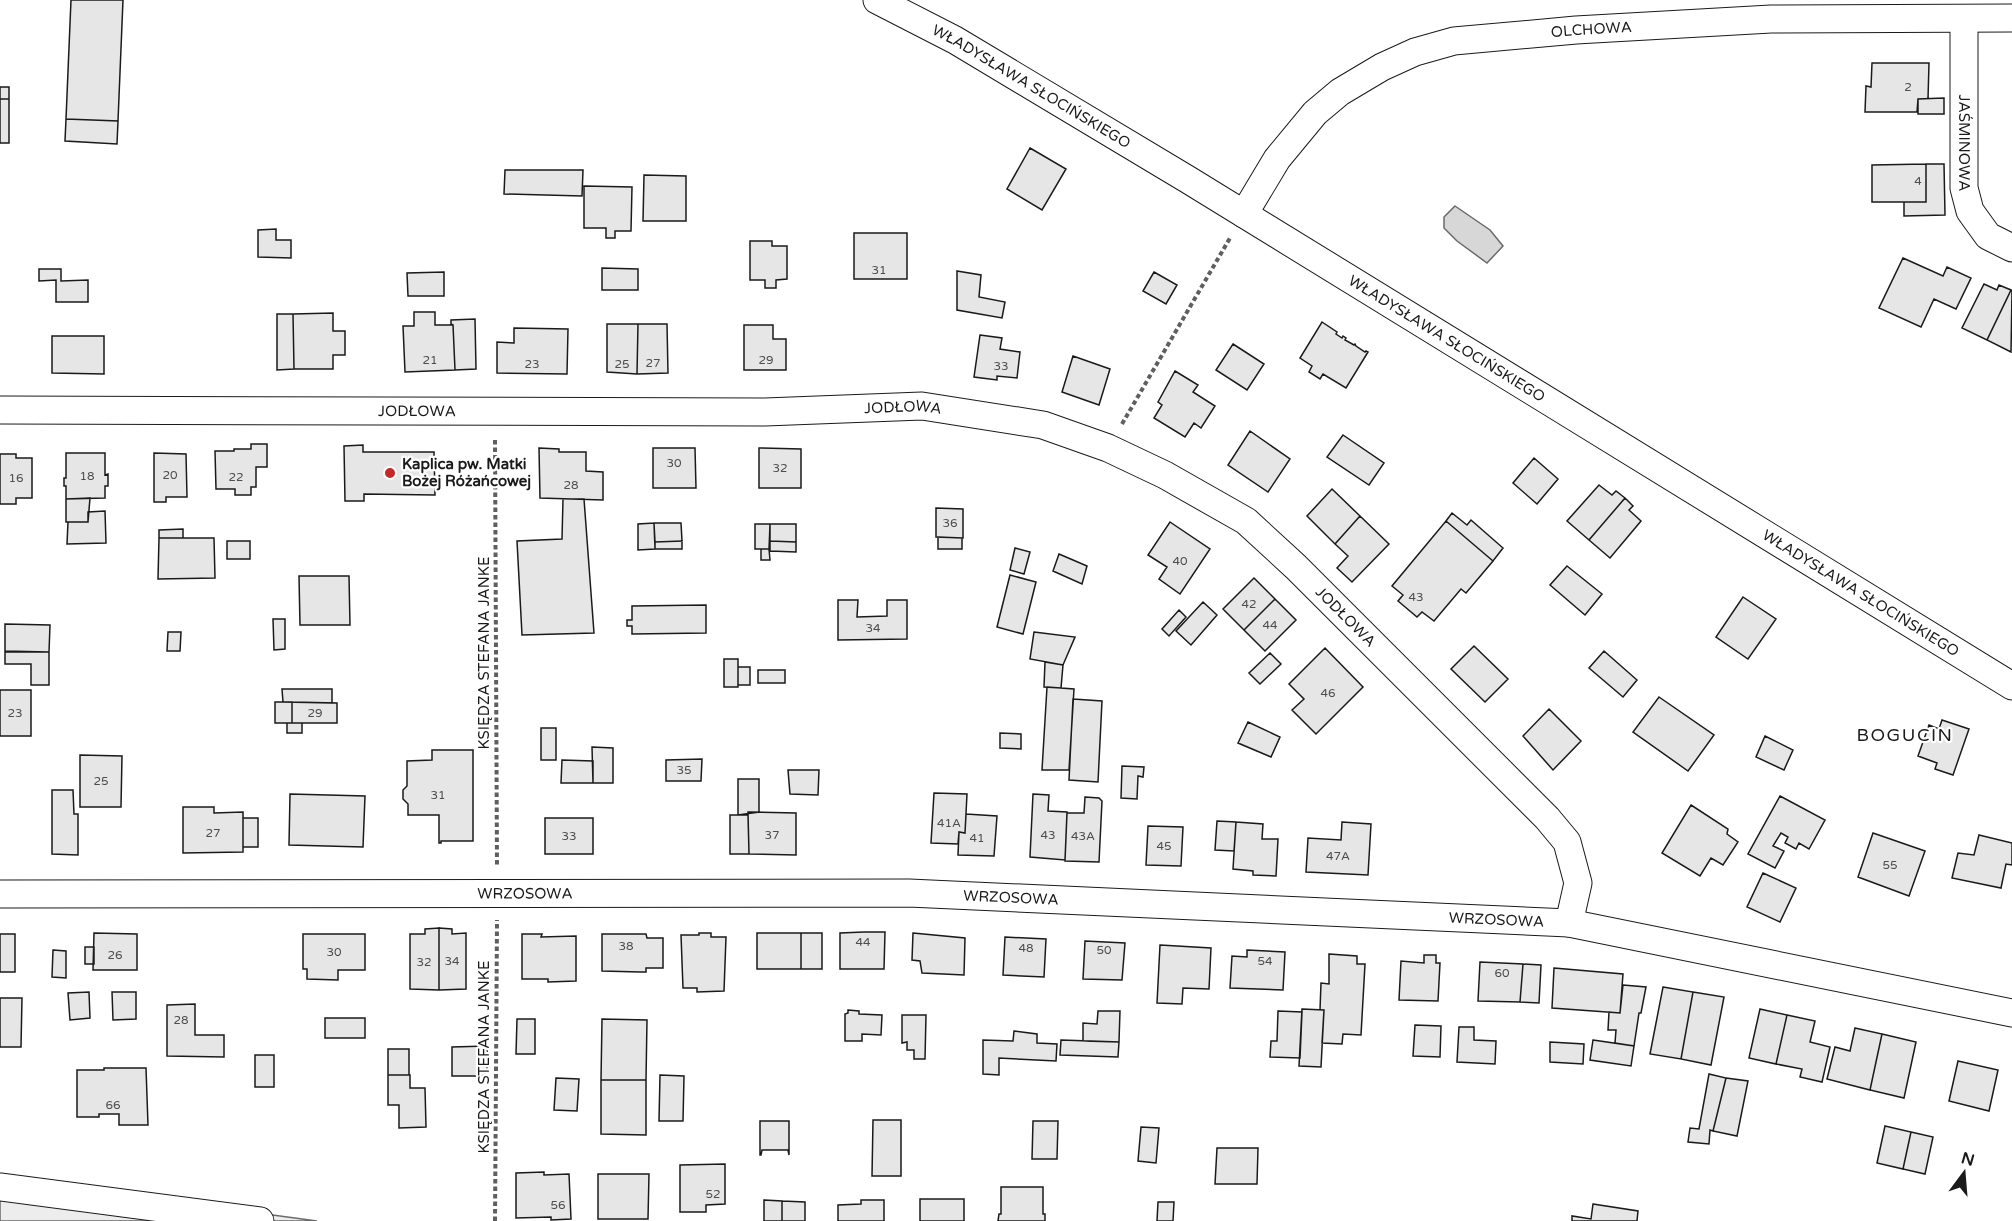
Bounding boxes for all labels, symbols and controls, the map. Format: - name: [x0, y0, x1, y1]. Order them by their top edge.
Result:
- street label: OLCHOWA: [1550, 18, 1632, 41]
- street label: WŁADYSŁAWA SŁOCIŃSKIEGO: [929, 21, 1134, 152]
- house number: 2: [1904, 80, 1912, 94]
- street label: JAŚMINOWA: [1955, 95, 1973, 191]
- house number: 4: [1914, 174, 1922, 188]
- house number: 31: [871, 263, 887, 277]
- street label: WŁADYSŁAWA SŁOCIŃSKIEGO: [1345, 271, 1548, 406]
- house number: 21: [422, 353, 438, 367]
- house number: 29: [758, 353, 774, 367]
- house number: 27: [645, 356, 661, 370]
- house number: 23: [524, 357, 540, 371]
- house number: 25: [614, 357, 630, 371]
- house number: 33: [993, 359, 1009, 373]
- street label: JODŁOWA: [864, 396, 943, 418]
- street label: JODŁOWA: [378, 402, 456, 420]
- place label: Kaplica pw. Matki Bożej Różańcowej: [402, 455, 531, 491]
- house number: 30: [666, 456, 682, 470]
- house number: 32: [772, 461, 788, 475]
- marker: Kaplica pw. Matki Bożej Różańcowej: [383, 466, 397, 480]
- house number: 20: [162, 468, 178, 482]
- house number: 18: [79, 469, 95, 483]
- house number: 22: [228, 470, 244, 484]
- house number: 16: [8, 471, 24, 485]
- house number: 28: [563, 478, 579, 492]
- house number: 36: [942, 516, 958, 530]
- street label: WŁADYSŁAWA SŁOCIŃSKIEGO: [1759, 526, 1963, 660]
- house number: 40: [1172, 554, 1188, 568]
- street label: KSIĘDZA STEFANA JANKE: [475, 557, 493, 749]
- street label: JODŁOWA: [1312, 583, 1380, 651]
- house number: 43: [1408, 590, 1424, 604]
- house number: 42: [1241, 597, 1257, 611]
- house number: 44: [1262, 618, 1278, 632]
- house number: 34: [865, 621, 881, 635]
- house number: 46: [1320, 686, 1336, 700]
- house number: 23: [7, 706, 23, 720]
- house number: 29: [307, 706, 323, 720]
- district label: BOGUCIN: [1857, 724, 1953, 746]
- house number: 35: [676, 763, 692, 777]
- house number: 25: [93, 774, 109, 788]
- house number: 31: [430, 788, 446, 802]
- house number: 41A: [937, 816, 961, 830]
- house number: 27: [205, 826, 221, 840]
- house number: 37: [764, 828, 780, 842]
- house number: 43: [1040, 828, 1056, 842]
- house number: 33: [561, 829, 577, 843]
- house number: 43A: [1071, 829, 1095, 843]
- house number: 41: [969, 831, 985, 845]
- house number: 45: [1156, 839, 1172, 853]
- house number: 47A: [1326, 849, 1350, 863]
- house number: 55: [1882, 858, 1898, 872]
- street label: WRZOSOWA: [477, 884, 573, 902]
- street label: WRZOSOWA: [963, 886, 1059, 909]
- street label: WRZOSOWA: [1448, 909, 1544, 931]
- house number: 44: [855, 935, 871, 949]
- house number: 38: [618, 939, 634, 953]
- house number: 48: [1018, 941, 1034, 955]
- house number: 50: [1096, 943, 1112, 957]
- house number: 30: [326, 945, 342, 959]
- house number: 26: [107, 948, 123, 962]
- house number: 34: [444, 954, 460, 968]
- house number: 54: [1257, 954, 1273, 968]
- house number: 32: [416, 955, 432, 969]
- street label: KSIĘDZA STEFANA JANKE: [475, 961, 493, 1153]
- house number: 60: [1494, 966, 1510, 980]
- house number: 28: [173, 1013, 189, 1027]
- house number: 66: [105, 1098, 121, 1112]
- north arrow: [1934, 1143, 1994, 1203]
- text: N: [1959, 1148, 1977, 1171]
- house number: 52: [705, 1187, 721, 1201]
- house number: 56: [550, 1198, 566, 1212]

